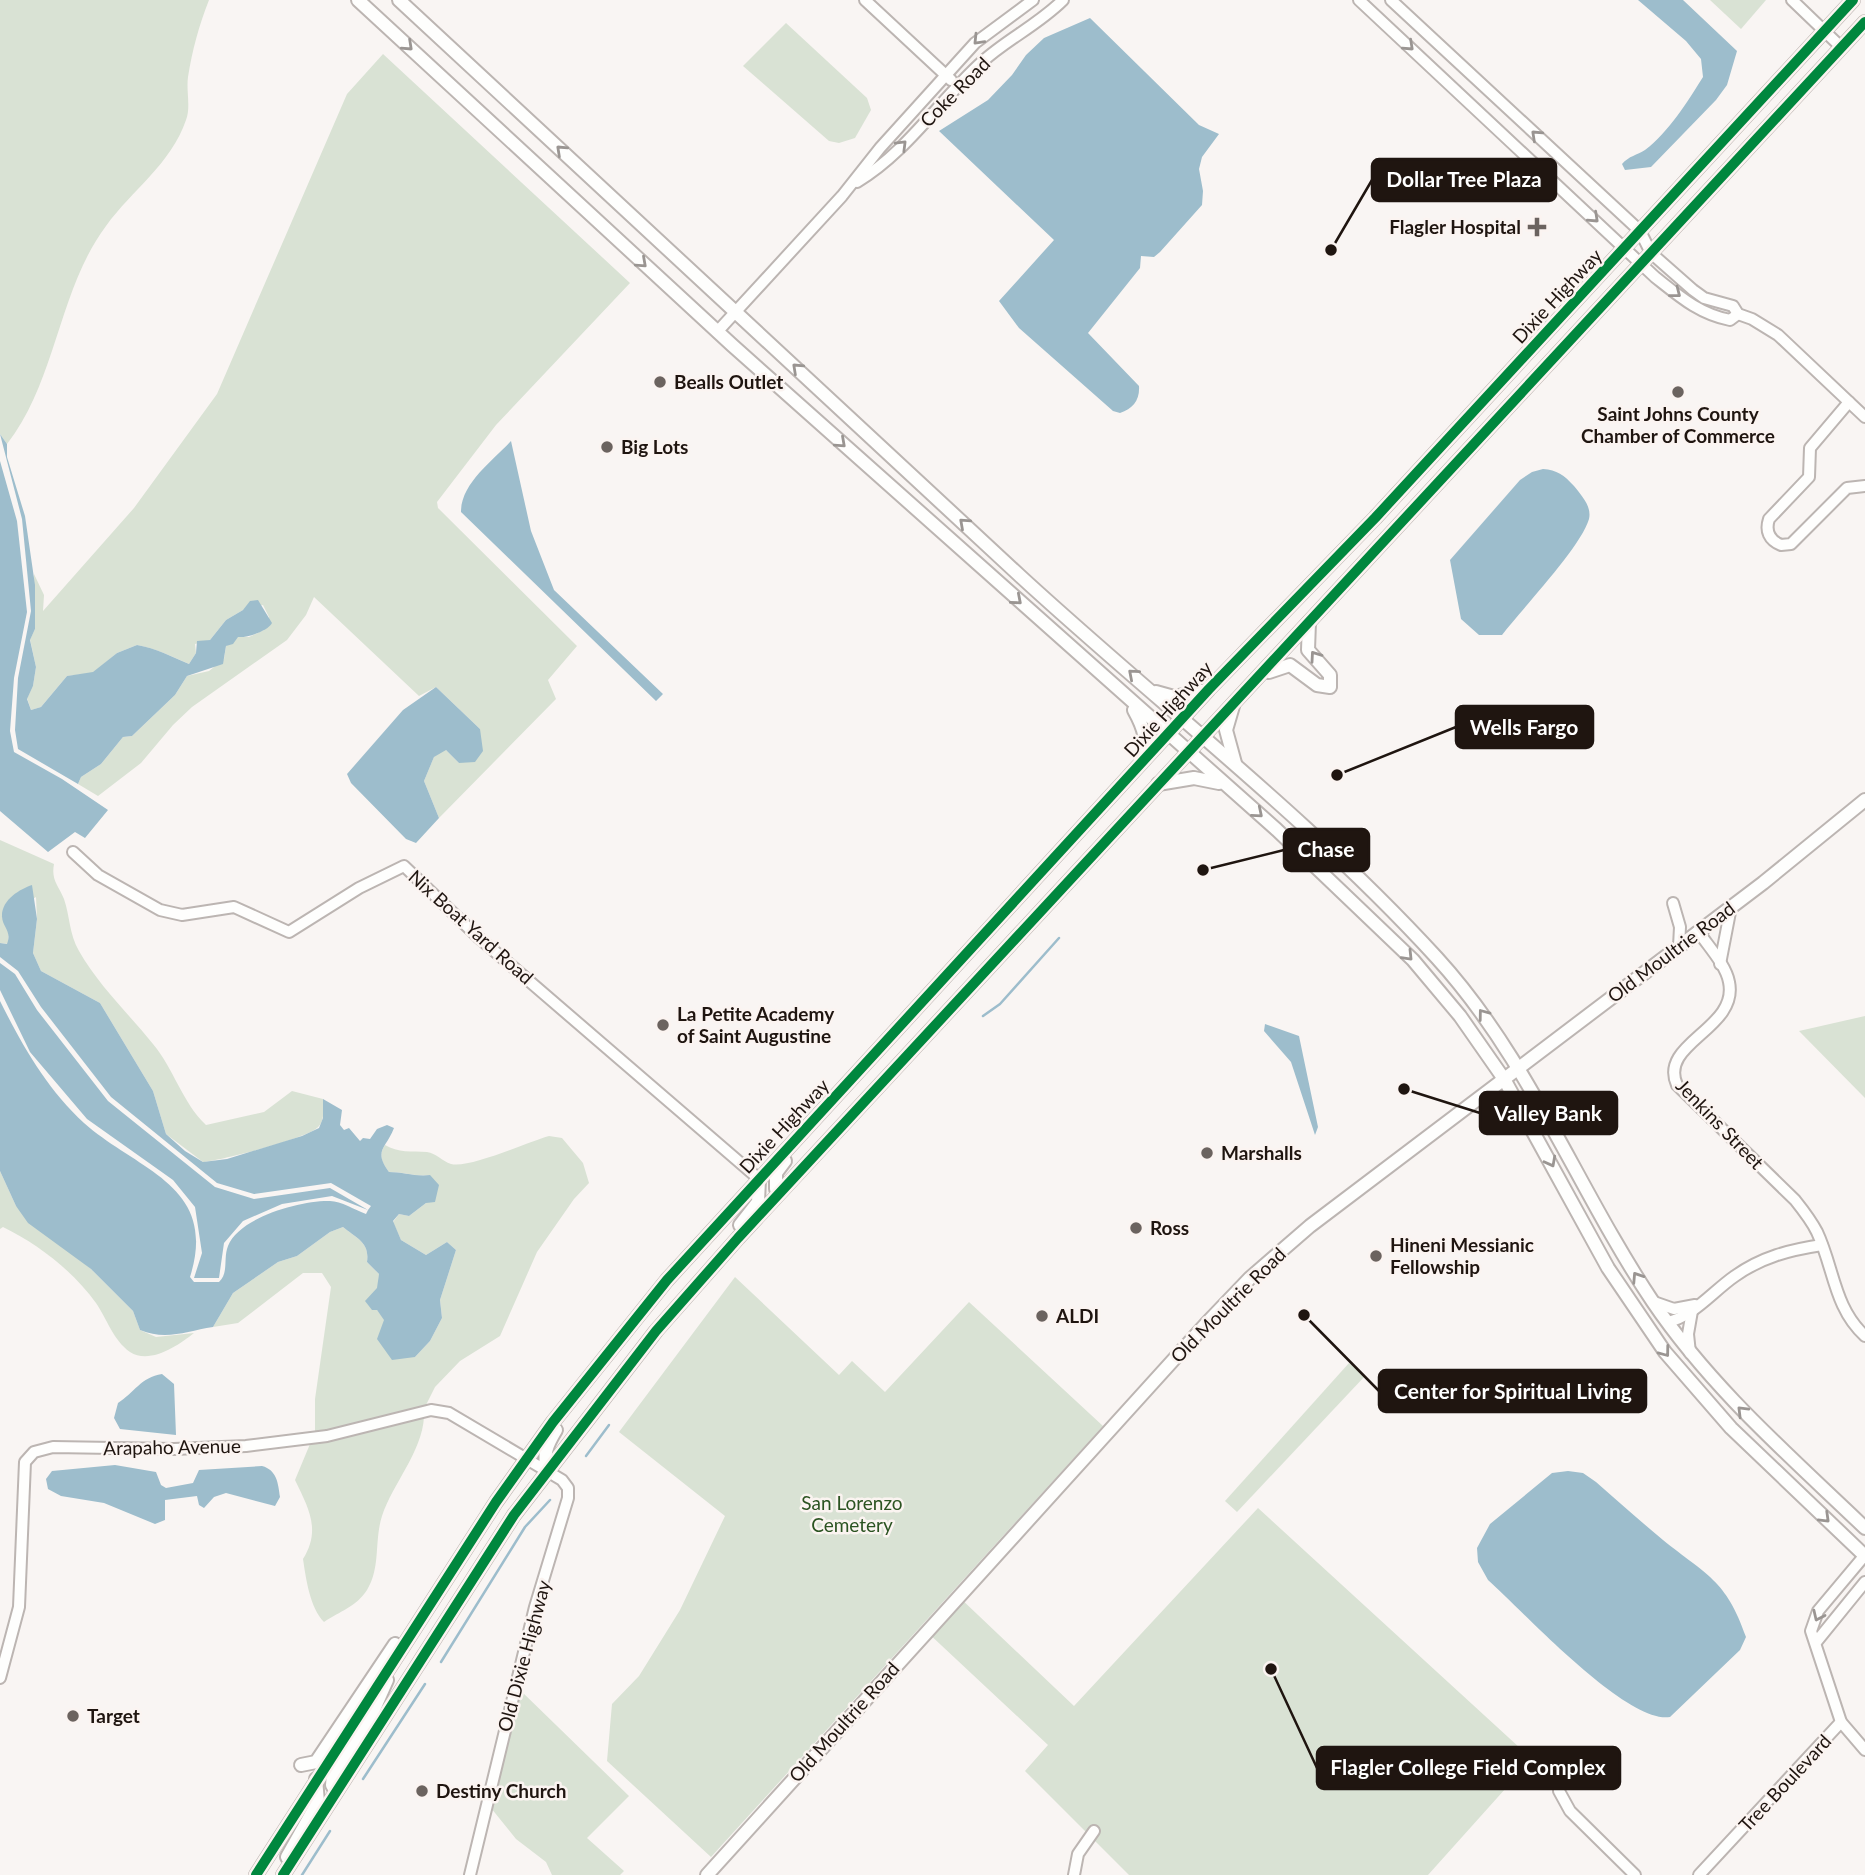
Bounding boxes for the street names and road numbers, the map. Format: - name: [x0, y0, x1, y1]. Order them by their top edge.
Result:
- street label: Coke Road: [915, 52, 994, 131]
- street label: Dixie Highway: [1507, 243, 1606, 348]
- street label: Dixie Highway: [1119, 656, 1217, 761]
- street label: Nix Boat Yard Road: [404, 865, 538, 989]
- street label: Old Moultrie Road: [1602, 896, 1739, 1007]
- street label: Dixie Highway: [734, 1073, 833, 1178]
- street label: Jenkins Street: [1672, 1074, 1769, 1174]
- street label: Old Moultrie Road: [1165, 1242, 1290, 1367]
- street label: Arapaho Avenue: [103, 1434, 241, 1459]
- street label: Old Dixie Highway: [492, 1577, 555, 1734]
- street label: Old Moultrie Road: [784, 1657, 904, 1786]
- street label: Tree Boulevard: [1734, 1729, 1836, 1836]

